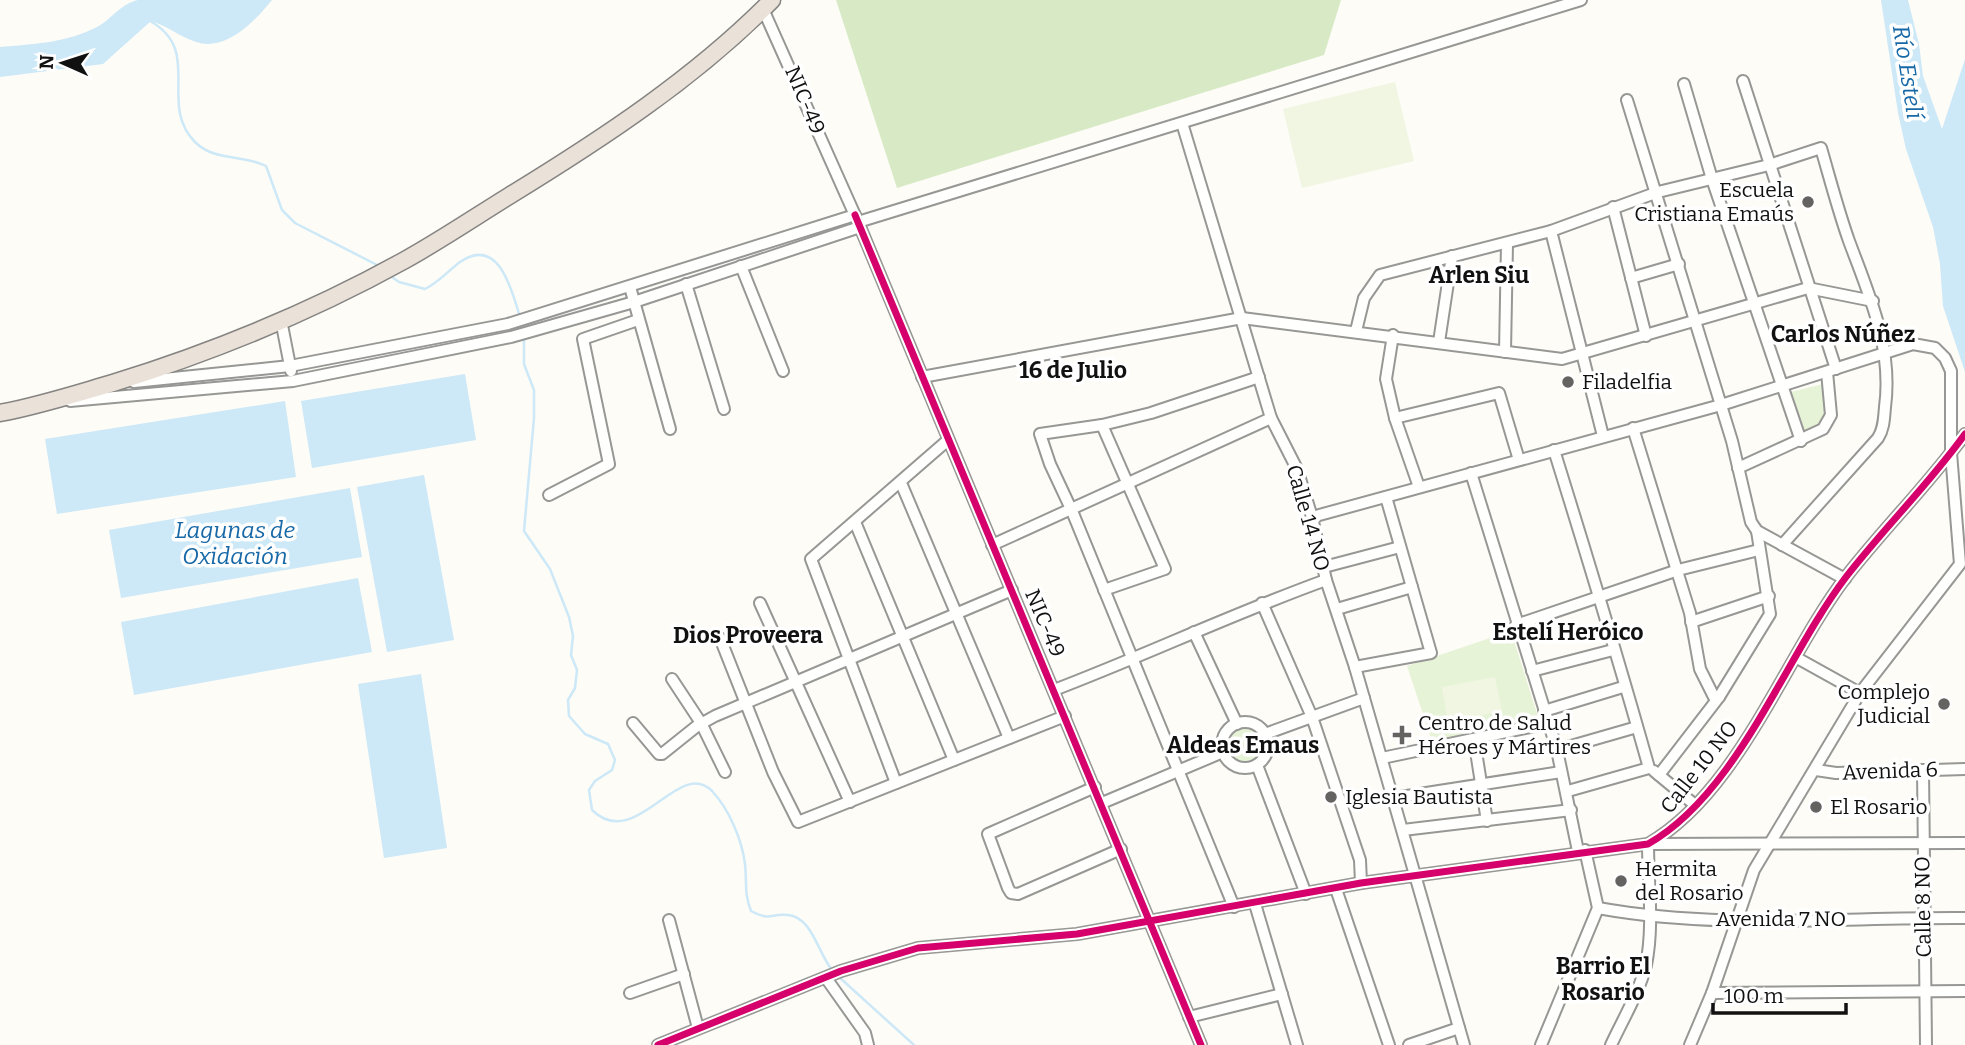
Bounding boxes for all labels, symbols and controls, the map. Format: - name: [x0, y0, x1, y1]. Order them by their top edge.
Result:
- water label: Río Estelí: [1887, 23, 1929, 122]
- north arrow: [28, 28, 98, 98]
- text: N: [35, 54, 58, 70]
- street label: NIC-49: [779, 62, 831, 138]
- place label: Escuela Cristiana Emaús: [1634, 177, 1795, 227]
- marker: Escuela Cristiana Emaús: [1800, 194, 1816, 210]
- district label: Arlen Siu: [1429, 261, 1530, 289]
- district label: Carlos Núñez: [1771, 320, 1915, 348]
- district label: 16 de Julio: [1019, 356, 1127, 384]
- place label: Filadelfia: [1582, 369, 1672, 395]
- marker: Filadelfia: [1560, 374, 1576, 390]
- street label: Calle 14 NO: [1280, 462, 1336, 574]
- water label: Lagunas de Oxidación: [175, 516, 296, 570]
- street label: NIC-49: [1019, 585, 1071, 661]
- district label: Estelí Heróico: [1492, 618, 1644, 646]
- district label: Dios Proveera: [673, 621, 823, 649]
- place label: Complejo Judicial: [1837, 679, 1930, 729]
- marker: Complejo Judicial: [1936, 696, 1952, 712]
- place label: Centro de Salud Héroes y Mártires: [1418, 710, 1591, 760]
- street label: Calle 10 NO: [1655, 715, 1743, 819]
- marker: Centro de Salud Héroes y Mártires: [1392, 725, 1412, 745]
- district label: Aldeas Emaus: [1167, 731, 1319, 759]
- street label: Avenida 6: [1842, 756, 1938, 786]
- place label: Iglesia Bautista: [1345, 784, 1494, 810]
- marker: Iglesia Bautista: [1323, 789, 1339, 805]
- place label: El Rosario: [1830, 794, 1928, 820]
- marker: El Rosario: [1808, 799, 1824, 815]
- place label: Hermita del Rosario: [1635, 856, 1744, 906]
- street label: Calle 8 NO: [1909, 856, 1937, 958]
- marker: Hermita del Rosario: [1613, 873, 1629, 889]
- street label: Avenida 7 NO: [1716, 906, 1846, 932]
- district label: Barrio El Rosario: [1556, 952, 1650, 1006]
- scale bar: [1713, 972, 1846, 1016]
- text: 100 m: [1724, 983, 1784, 1009]

